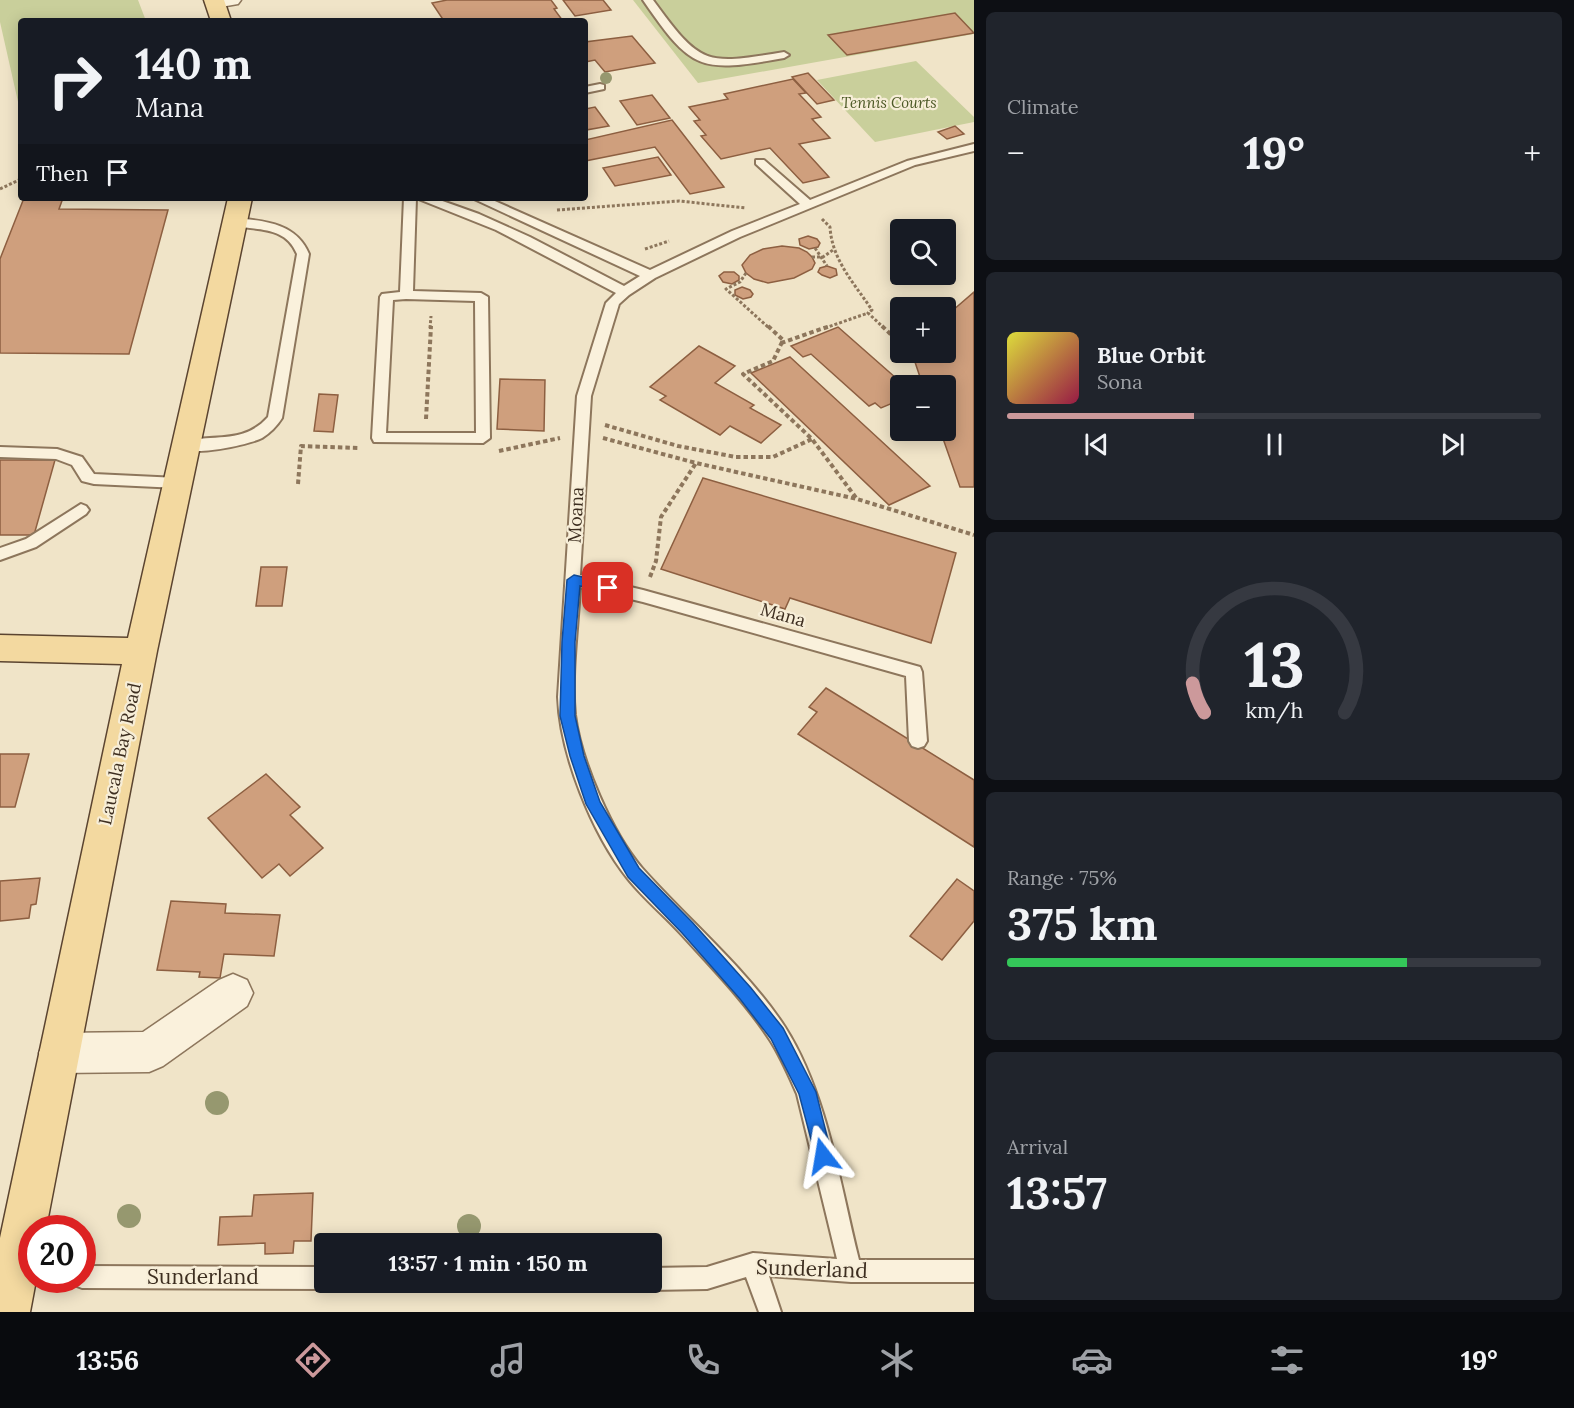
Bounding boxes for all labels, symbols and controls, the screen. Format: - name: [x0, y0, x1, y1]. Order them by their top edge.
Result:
- text: 140 m: [135, 37, 251, 91]
- icon: right: [36, 42, 114, 120]
- text: Mana: [135, 90, 204, 124]
- park label: Tennis Courts: [841, 93, 937, 112]
- text: Climate: [1007, 94, 1079, 119]
- text: 19°: [1243, 124, 1305, 181]
- text: −: [1007, 132, 1025, 174]
- text: +: [1523, 132, 1541, 174]
- icon: arrive: [101, 156, 134, 189]
- text: Then: [36, 159, 89, 187]
- map controls: [890, 219, 956, 441]
- button: search: [890, 219, 956, 285]
- button: +: [890, 297, 956, 363]
- text: Blue Orbit: [1097, 341, 1205, 369]
- text: Sona: [1097, 369, 1143, 394]
- button: −: [890, 375, 956, 441]
- icon: previous: [1080, 428, 1113, 461]
- icon: pause: [1258, 428, 1291, 461]
- icon: next: [1436, 428, 1469, 461]
- street label: Moana: [563, 486, 588, 544]
- pin: [582, 562, 633, 613]
- icon: arrive: [591, 571, 624, 604]
- street label: Mana: [758, 597, 808, 632]
- text: 13: [1244, 624, 1304, 704]
- street label: Laucala Bay Road: [93, 680, 146, 827]
- text: km/h: [1245, 696, 1303, 724]
- text: Range · 75%: [1007, 865, 1117, 890]
- text: 375 km: [1007, 895, 1158, 952]
- position arrow: [791, 1124, 855, 1188]
- text: Arrival: [1007, 1134, 1068, 1159]
- text: 13:57: [1007, 1164, 1107, 1221]
- speed limit sign: 20: [18, 1215, 96, 1293]
- text: 13:57 · 1 min · 150 m: [388, 1249, 588, 1277]
- street label: Sunderland: [756, 1253, 868, 1284]
- street label: Sunderland: [147, 1263, 259, 1290]
- icon: directions: [292, 1339, 334, 1381]
- icon: music: [487, 1339, 529, 1381]
- icon: phone: [682, 1339, 724, 1381]
- icon: climate: [876, 1339, 918, 1381]
- icon: car: [1071, 1339, 1113, 1381]
- icon: filters: [1266, 1339, 1308, 1381]
- text: 13:56: [76, 1343, 139, 1377]
- text: 19°: [1461, 1343, 1498, 1377]

